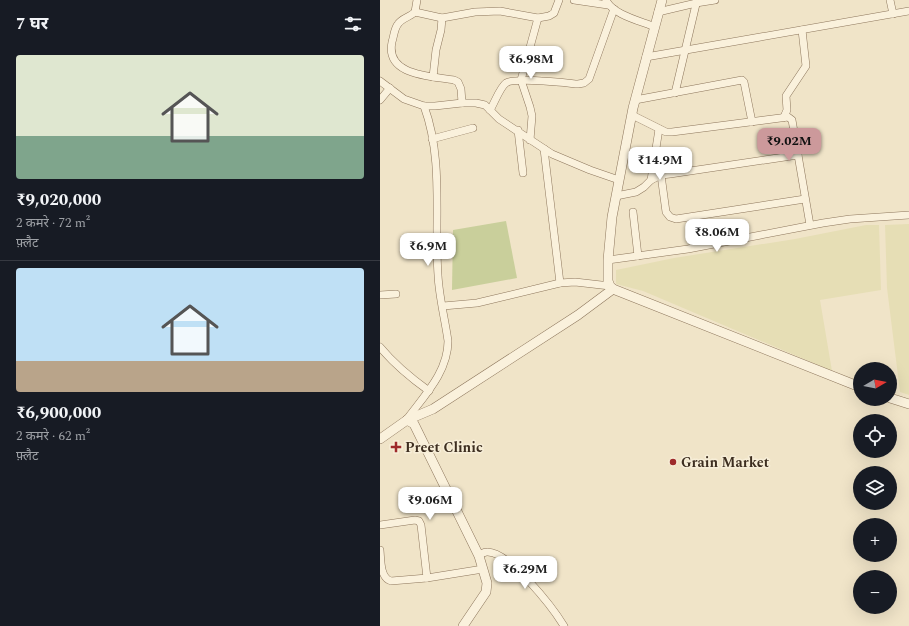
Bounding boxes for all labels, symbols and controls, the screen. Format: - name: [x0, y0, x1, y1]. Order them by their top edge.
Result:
- text: 7 घर: [16, 11, 48, 37]
- icon: filters: [342, 13, 364, 35]
- pin: ₹6.98M: [498, 46, 564, 80]
- text: ₹6.98M: [508, 49, 554, 69]
- icon: home: [154, 81, 226, 153]
- pin: ₹9.02M: [756, 128, 822, 162]
- text: ₹9.02M: [766, 131, 812, 151]
- pin: ₹14.9M: [627, 147, 693, 181]
- text: ₹14.9M: [637, 150, 683, 170]
- text: ₹9,020,000: [16, 187, 101, 213]
- text: 2 कमरे · 72 m²: [16, 213, 90, 233]
- pin: ₹8.06M: [684, 219, 750, 253]
- text: ₹8.06M: [694, 222, 740, 242]
- text: फ़्लैट: [16, 233, 39, 253]
- pin: ₹6.9M: [400, 233, 456, 267]
- text: ₹6.9M: [409, 236, 447, 256]
- icon: home: [154, 294, 226, 366]
- north arrow: [853, 362, 897, 406]
- map controls: [853, 362, 897, 614]
- text: ₹6,900,000: [16, 400, 101, 426]
- button: locate: [853, 414, 897, 458]
- text: 2 कमरे · 62 m²: [16, 426, 90, 446]
- place label: Preet Clinic: [405, 437, 483, 458]
- marker: Preet Clinic: [390, 441, 402, 453]
- text: फ़्लैट: [16, 446, 39, 466]
- place label: Grain Market: [681, 452, 770, 473]
- marker: Grain Market: [668, 457, 678, 467]
- button: layers: [853, 466, 897, 510]
- pin: ₹9.06M: [397, 487, 463, 521]
- text: ₹9.06M: [407, 490, 453, 510]
- button: +: [853, 518, 897, 562]
- pin: ₹6.29M: [492, 556, 558, 590]
- text: ₹6.29M: [502, 559, 548, 579]
- button: −: [853, 570, 897, 614]

